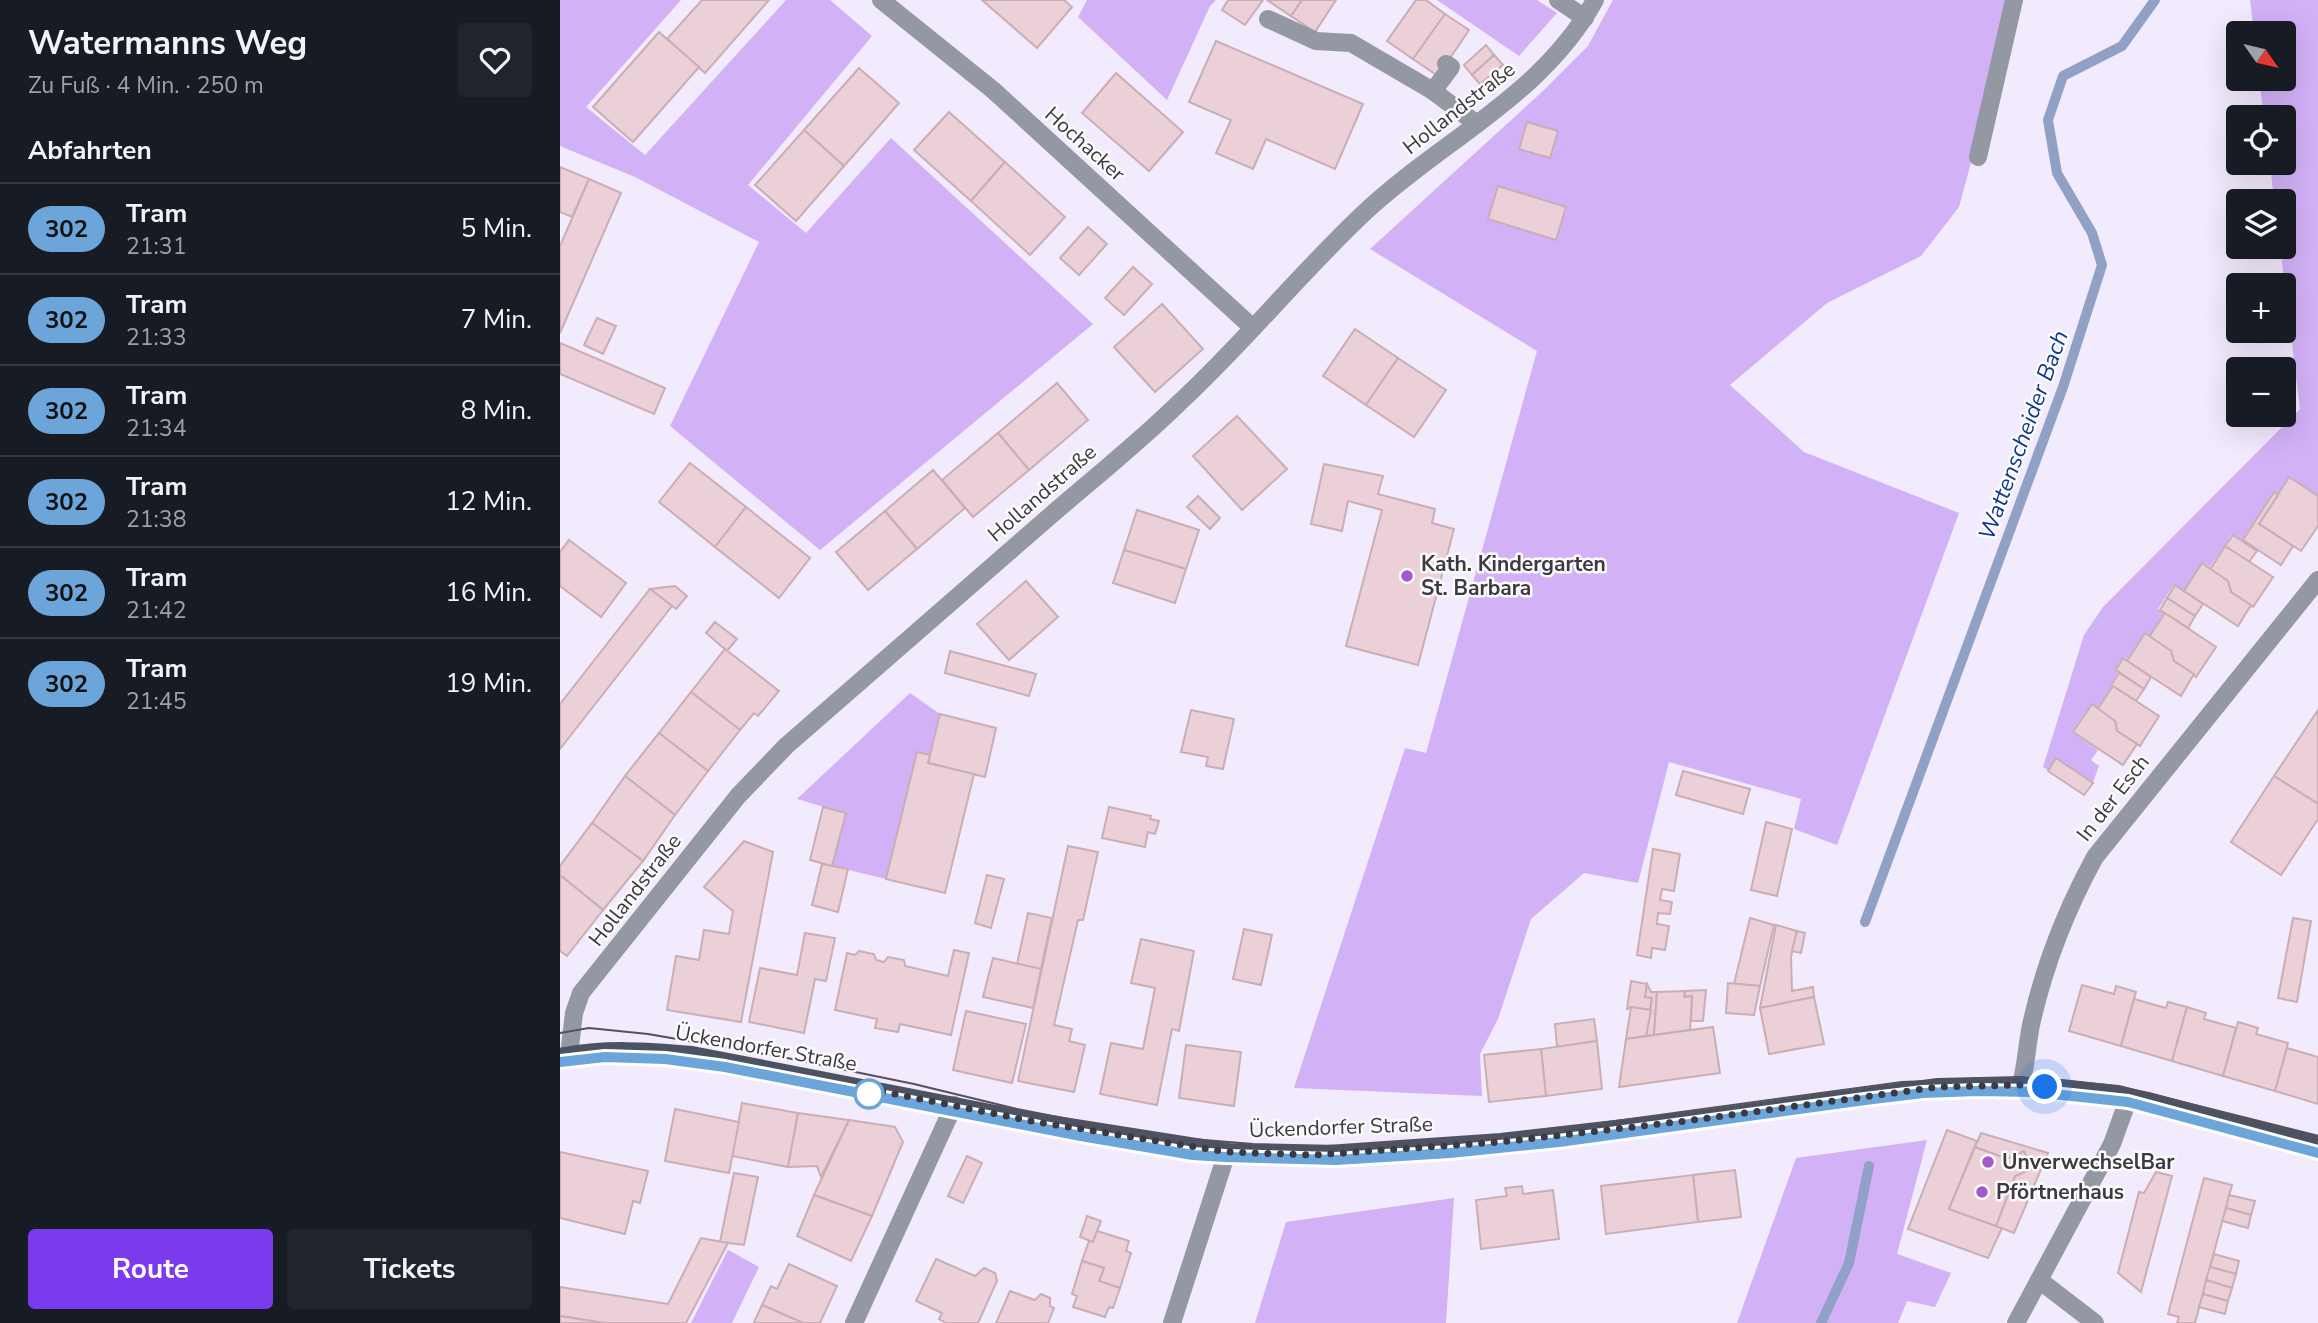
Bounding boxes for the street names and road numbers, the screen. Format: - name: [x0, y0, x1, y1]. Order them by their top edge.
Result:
- street label: Hollandstraße: [1397, 55, 1521, 161]
- street label: Hochacker: [1039, 100, 1132, 188]
- street label: Hollandstraße: [982, 438, 1102, 548]
- street label: In der Esch: [2070, 749, 2156, 847]
- street label: Hollandstraße: [582, 828, 688, 952]
- street label: Ückendorfer Straße: [673, 1018, 859, 1078]
- street label: Ückendorfer Straße: [1249, 1110, 1433, 1144]

